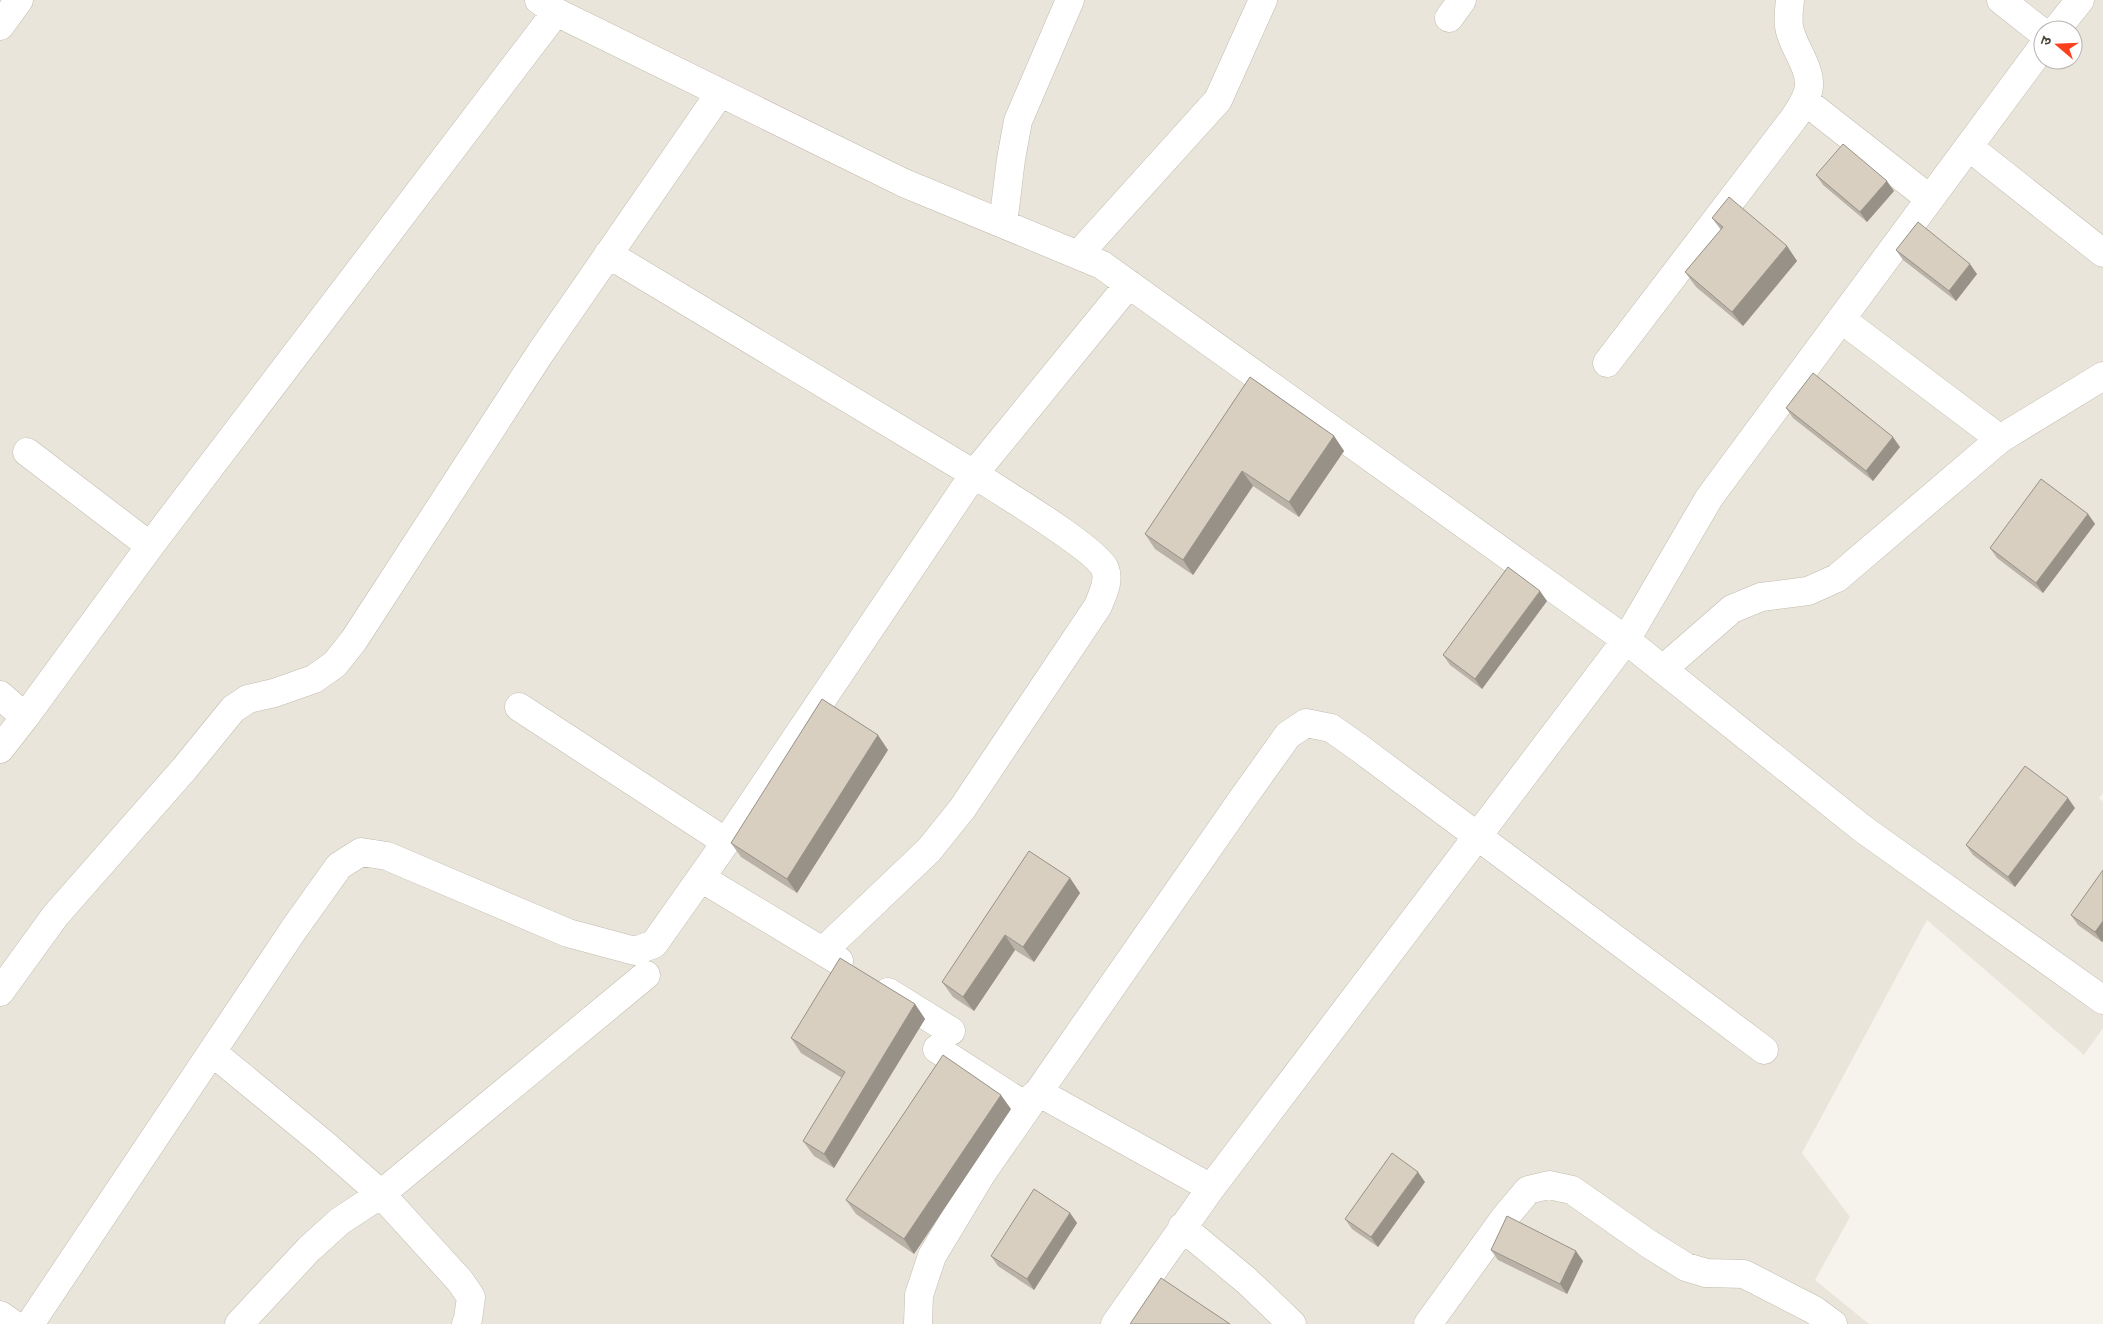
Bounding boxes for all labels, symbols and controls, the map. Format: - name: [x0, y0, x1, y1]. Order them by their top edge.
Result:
- north arrow: [2033, 20, 2083, 70]
- text: उ: [2037, 34, 2055, 47]

